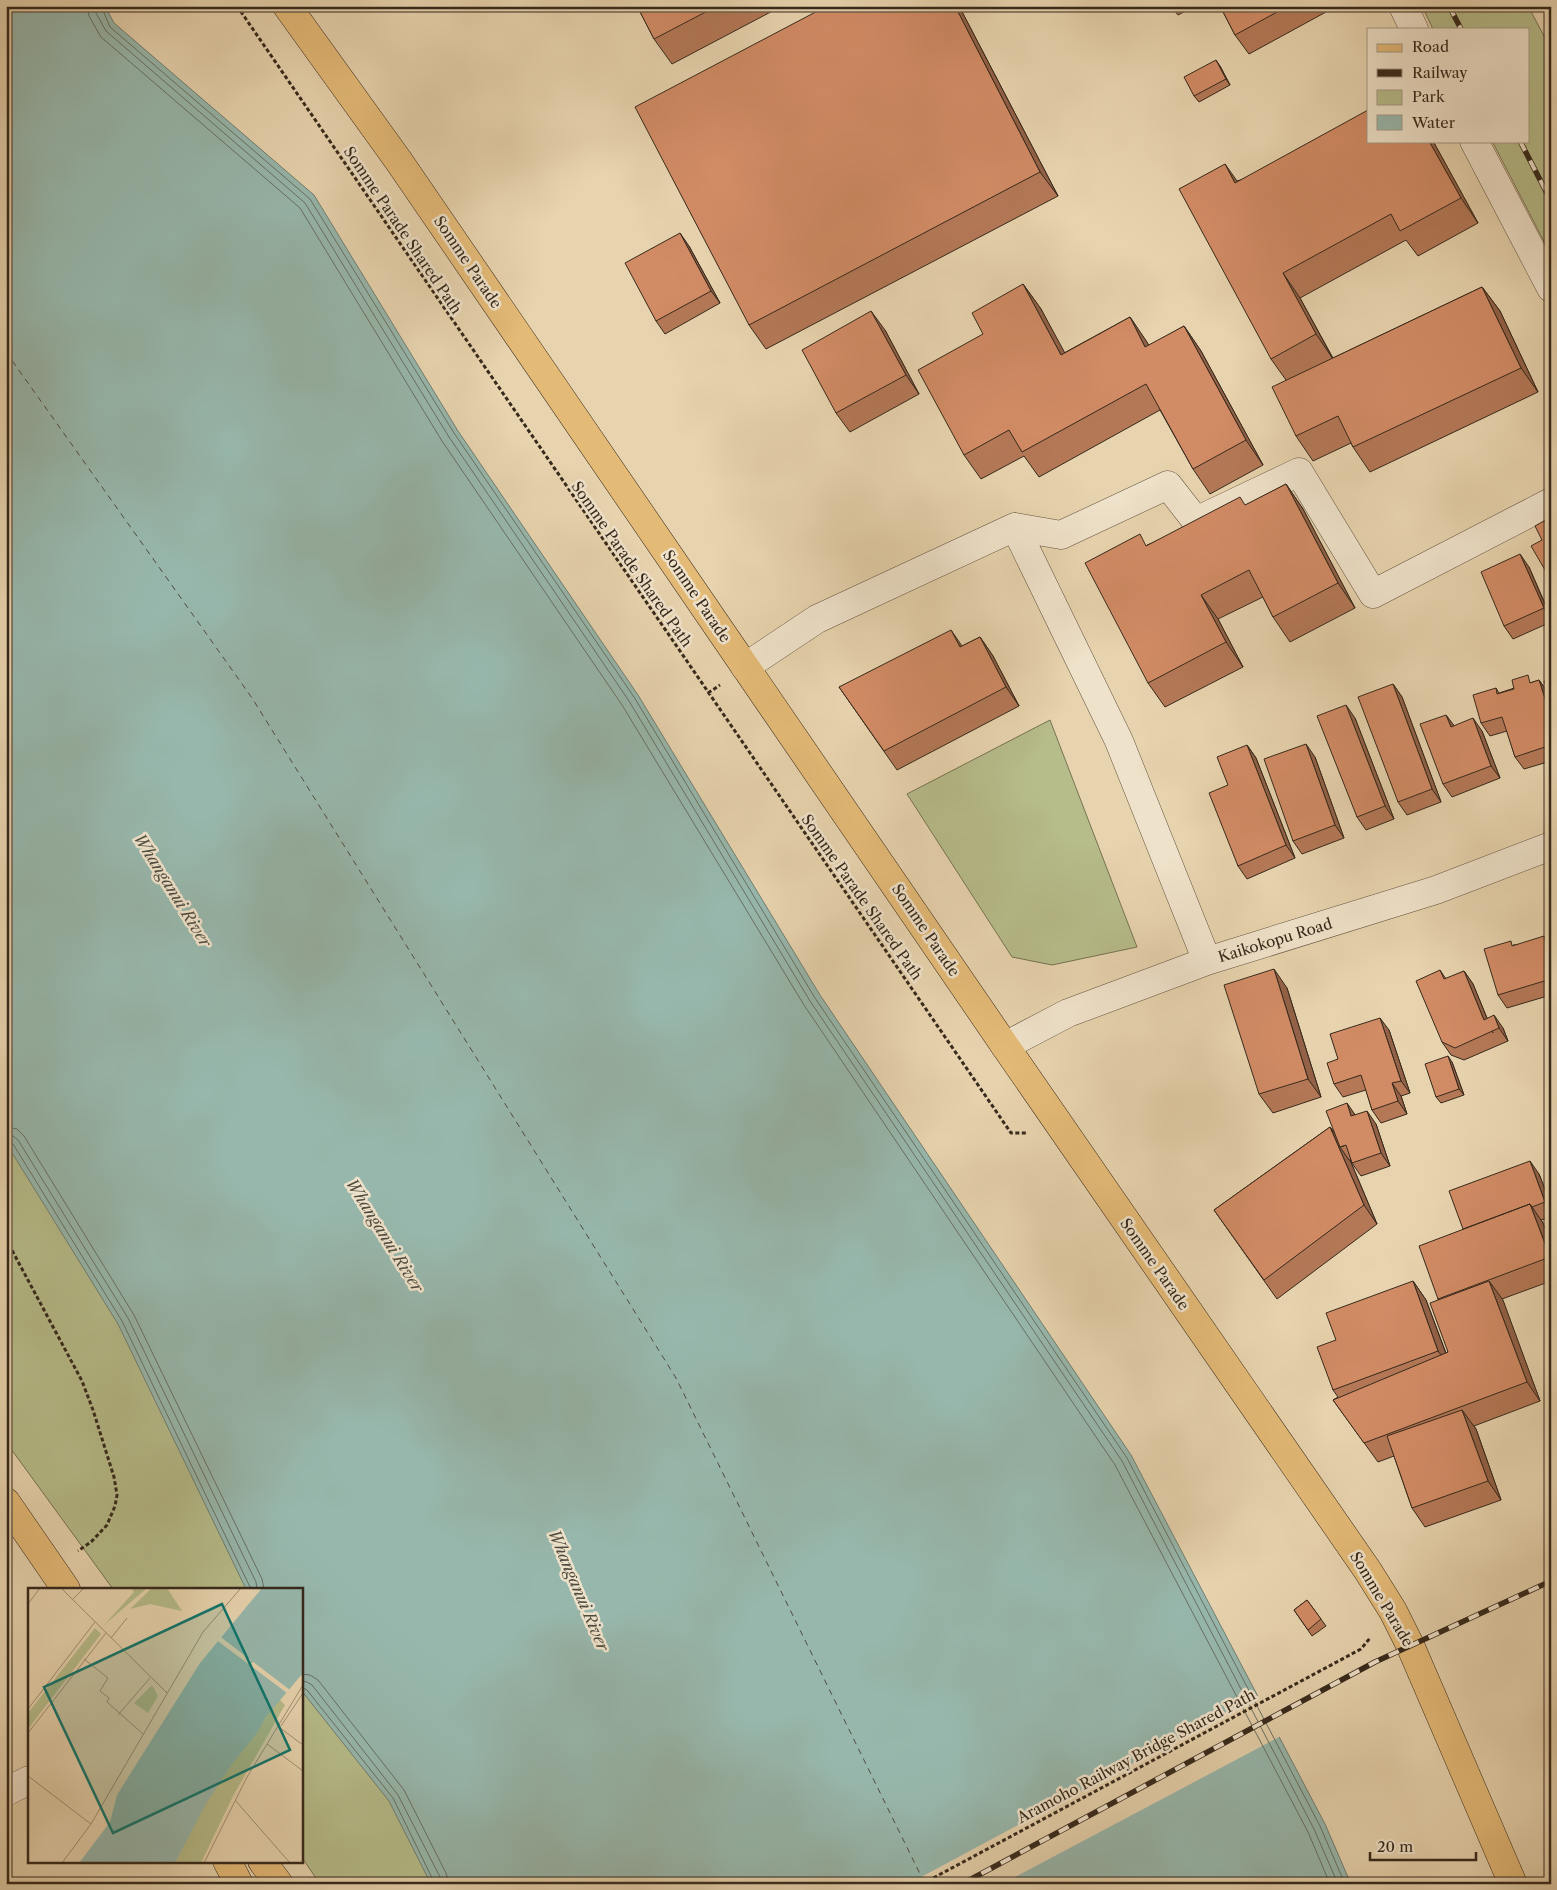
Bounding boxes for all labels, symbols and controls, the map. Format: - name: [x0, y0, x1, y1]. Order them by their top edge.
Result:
- legend: [1367, 28, 1530, 142]
- text: Road: [1412, 37, 1449, 56]
- text: Railway: [1412, 63, 1468, 82]
- text: Park: [1412, 87, 1446, 106]
- text: Water: [1411, 113, 1456, 132]
- street label: Somme Parade Shared Path: [340, 143, 467, 318]
- street label: Somme Parade: [430, 212, 506, 312]
- street label: Somme Parade Shared Path: [568, 478, 696, 650]
- street label: Somme Parade: [659, 546, 735, 646]
- street label: Somme Parade Shared Path: [798, 811, 926, 983]
- water label: Whanganui River: [130, 829, 217, 952]
- street label: Somme Parade: [888, 880, 964, 980]
- street label: Kaikokopu Road: [1216, 914, 1334, 966]
- water label: Whanganui River: [342, 1174, 429, 1297]
- street label: Somme Parade: [1116, 1214, 1194, 1314]
- water label: Whanganui River: [544, 1526, 614, 1655]
- street label: Somme Parade: [1346, 1548, 1418, 1650]
- inset map: [28, 1588, 302, 1862]
- street label: Aramoho Railway Bridge Shared Path: [1013, 1685, 1259, 1828]
- scale bar: [1370, 1830, 1476, 1862]
- text: 20 m: [1377, 1837, 1413, 1856]

